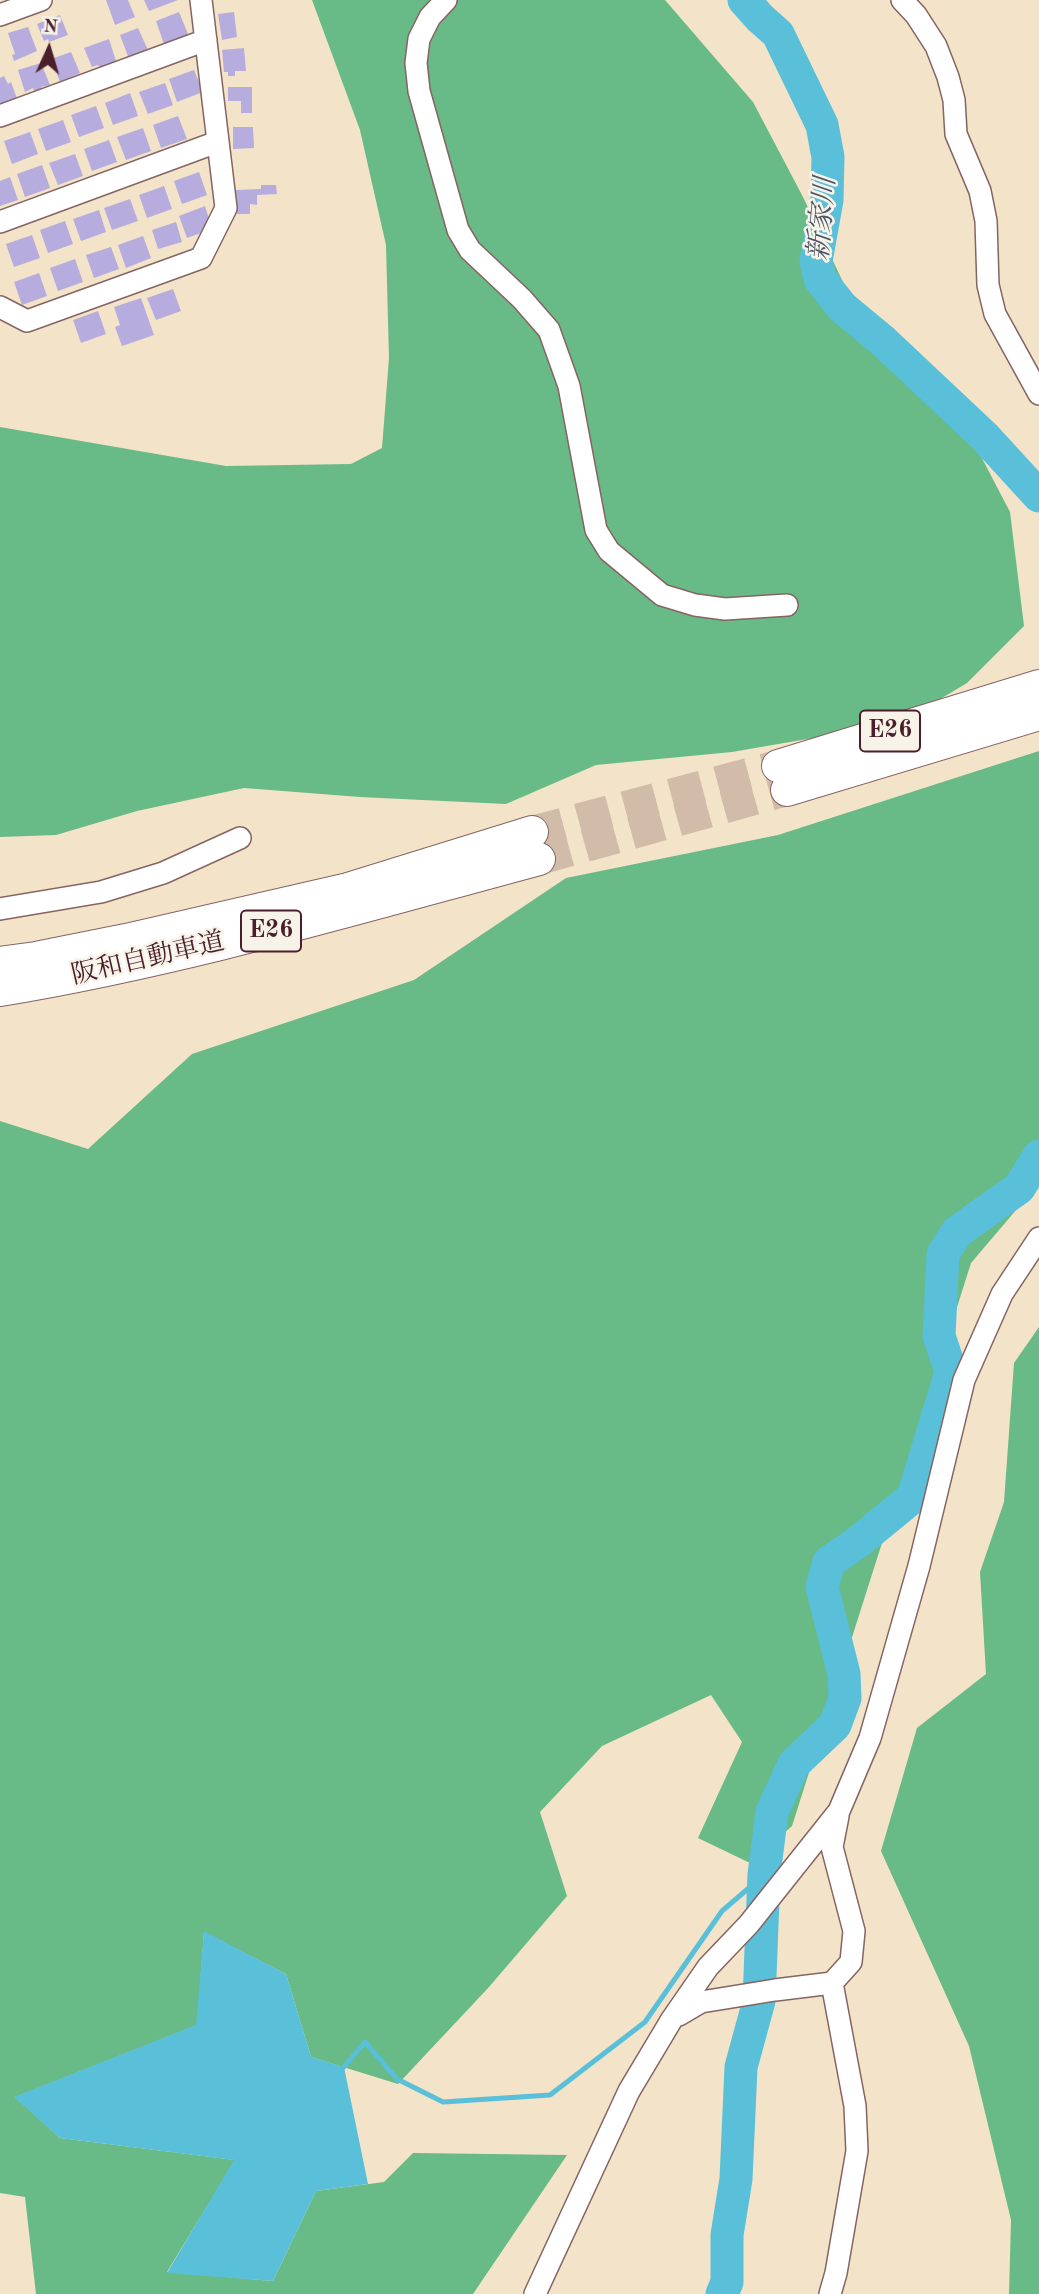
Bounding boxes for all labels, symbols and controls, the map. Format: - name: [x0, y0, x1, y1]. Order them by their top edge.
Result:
- north arrow: [14, 14, 84, 84]
- text: N: [43, 18, 58, 38]
- water label: 新家川: [803, 176, 843, 262]
- road number: E26: [860, 710, 920, 752]
- road number: E26: [241, 911, 301, 951]
- street label: 阪和自動車道: [68, 926, 228, 992]

